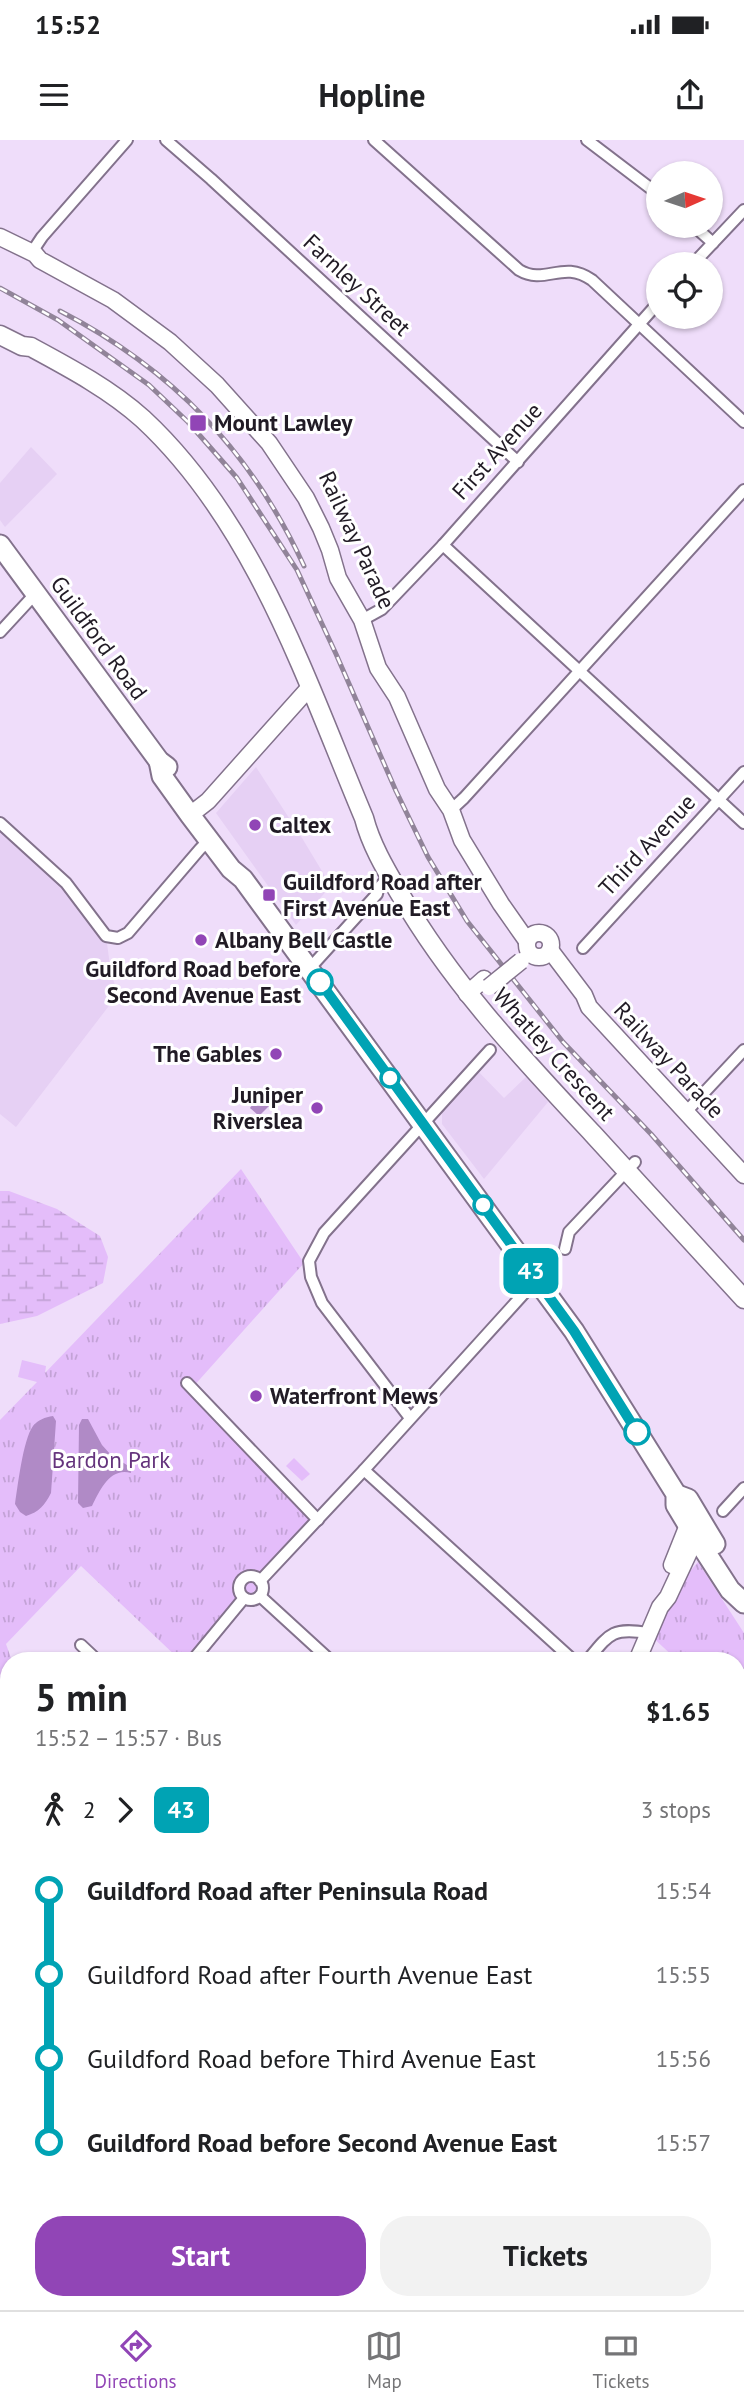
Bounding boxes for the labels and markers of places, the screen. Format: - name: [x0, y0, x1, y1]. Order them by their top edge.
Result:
- place label: Mount Lawley: [214, 408, 353, 437]
- marker: Mount Lawley: [188, 413, 208, 433]
- place label: Caltex: [269, 810, 331, 839]
- marker: Caltex: [247, 817, 263, 833]
- place label: Guildford Road after First Avenue East: [283, 867, 483, 922]
- marker: Guildford Road after First Avenue East: [261, 887, 277, 903]
- place label: Albany Bell Castle: [215, 925, 392, 954]
- marker: Albany Bell Castle: [193, 932, 209, 948]
- place label: Guildford Road before Second Avenue East: [85, 954, 301, 1009]
- marker: Guildford Road before Second Avenue East: [307, 969, 333, 995]
- place label: The Gables: [153, 1039, 262, 1068]
- marker: The Gables: [268, 1046, 284, 1062]
- unlabelled marker: [380, 1068, 400, 1088]
- place label: Juniper Riverslea: [213, 1080, 304, 1135]
- marker: Juniper Riverslea: [309, 1100, 325, 1116]
- unlabelled marker: [473, 1195, 493, 1215]
- place label: Waterfront Mews: [270, 1381, 439, 1410]
- marker: Waterfront Mews: [248, 1388, 264, 1404]
- unlabelled marker: [624, 1419, 650, 1445]

